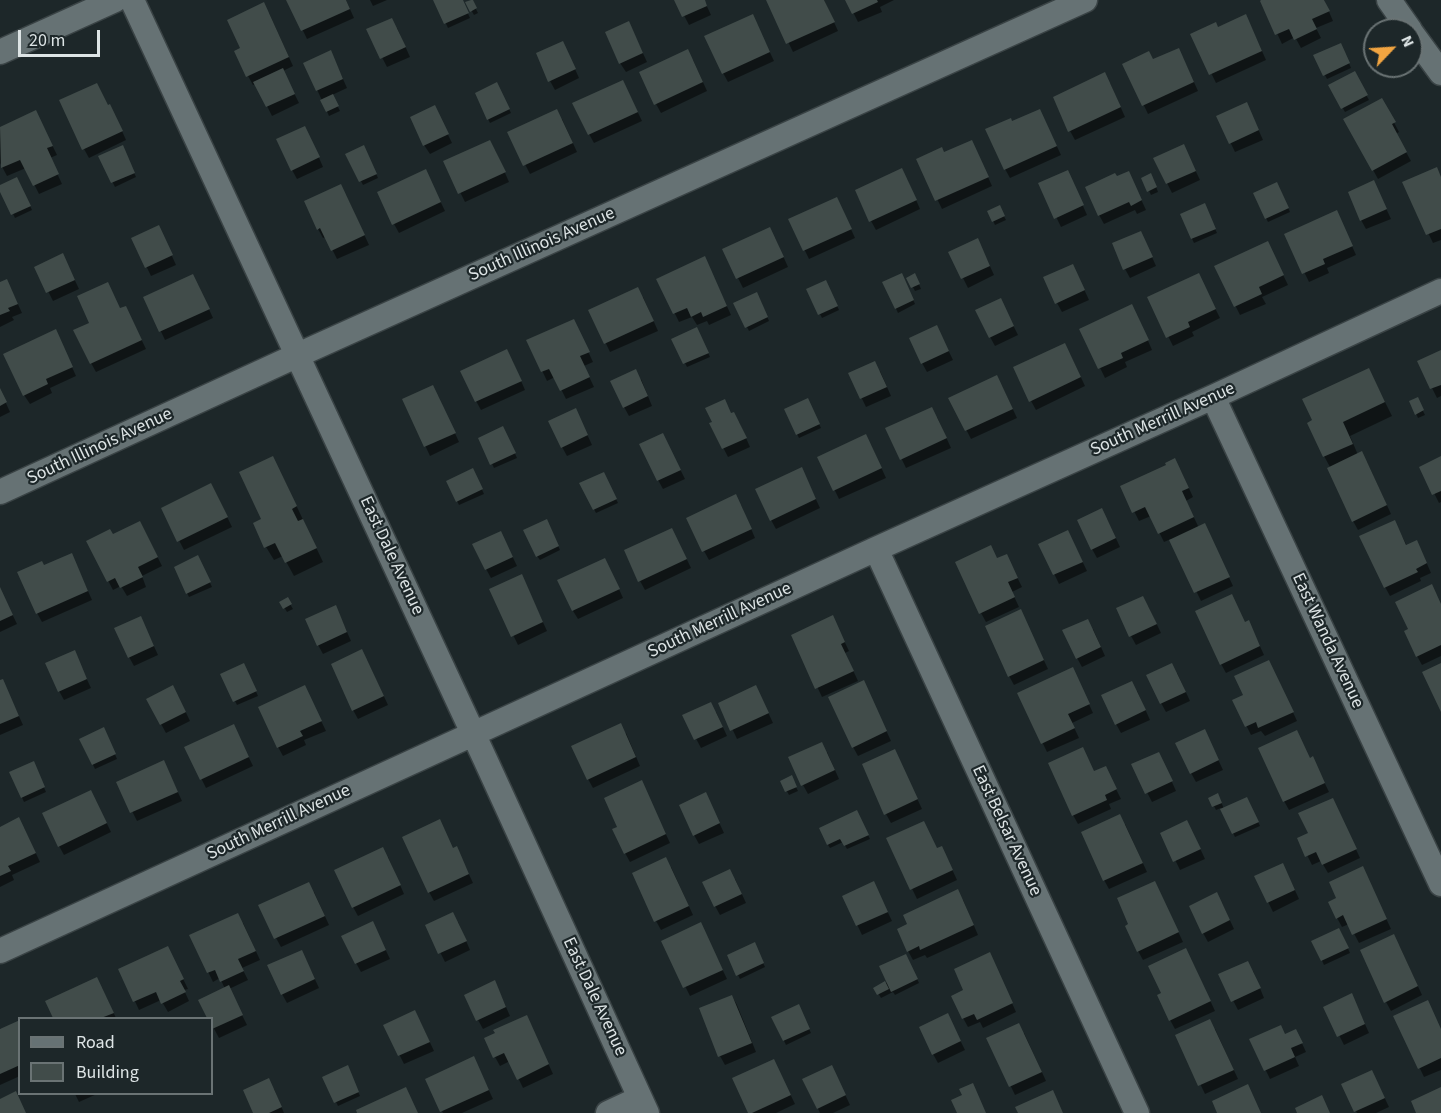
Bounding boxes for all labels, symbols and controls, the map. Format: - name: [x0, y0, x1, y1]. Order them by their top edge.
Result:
- scale bar: [21, 18, 104, 56]
- north arrow: [1363, 18, 1423, 78]
- text: 20 m: [29, 28, 65, 53]
- text: N: [1395, 32, 1420, 51]
- street label: South Illinois Avenue: [466, 203, 618, 287]
- street label: South Merrill Avenue: [1087, 378, 1239, 462]
- street label: South Illinois Avenue: [24, 404, 176, 490]
- street label: East Dale Avenue: [354, 493, 428, 619]
- street label: East Wanda Avenue: [1286, 570, 1368, 712]
- street label: South Merrill Avenue: [645, 578, 795, 664]
- street label: East Belsar Avenue: [966, 762, 1046, 900]
- street label: South Merrill Avenue: [204, 780, 354, 866]
- street label: East Dale Avenue: [557, 934, 631, 1060]
- legend: [18, 1017, 213, 1095]
- text: Road: [76, 1030, 115, 1055]
- text: Building: [76, 1060, 139, 1085]

